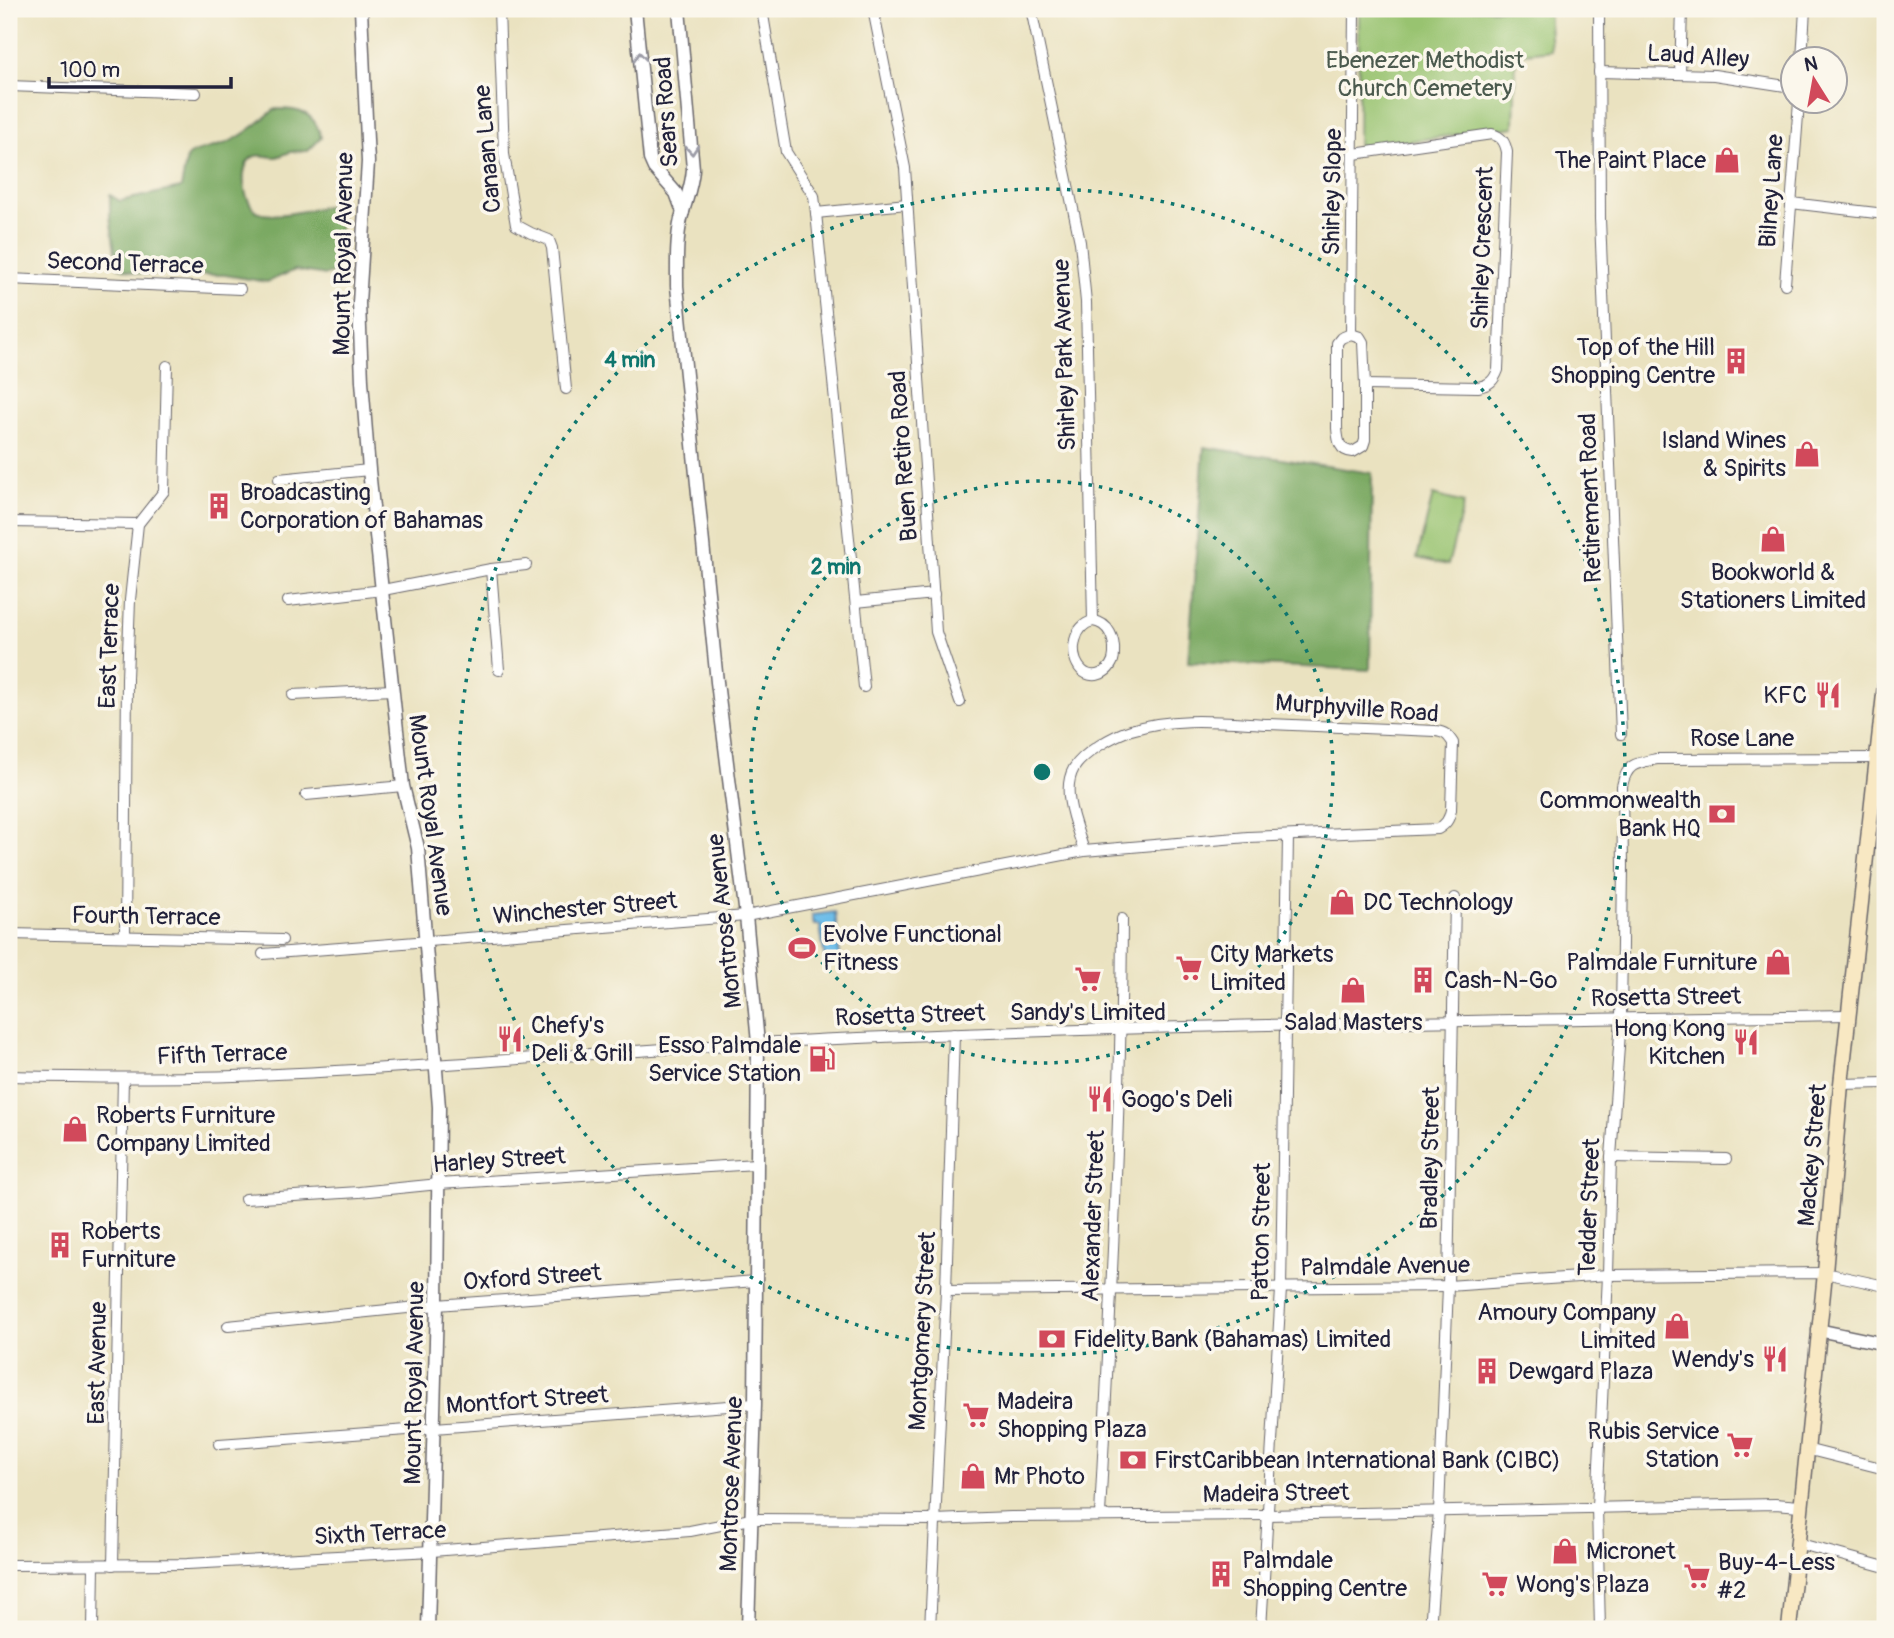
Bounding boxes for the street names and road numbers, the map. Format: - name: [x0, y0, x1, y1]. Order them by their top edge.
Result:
- street label: Laud Alley: [1646, 38, 1750, 75]
- street label: Sears Road: [648, 55, 685, 168]
- street label: Canaan Lane: [467, 83, 508, 214]
- street label: Shirley Slope: [1317, 128, 1348, 256]
- street label: Bilney Lane: [1753, 133, 1790, 249]
- street label: Mount Royal Avenue: [327, 152, 360, 356]
- street label: Shirley Crescent: [1465, 166, 1500, 330]
- street label: Second Terrace: [46, 246, 204, 281]
- street label: Shirley Park Avenue: [1047, 258, 1082, 452]
- street label: Buen Retiro Road: [883, 369, 924, 542]
- street label: Retirement Road: [1573, 413, 1608, 583]
- street label: East Terrace: [93, 583, 126, 709]
- street label: Murphyville Road: [1274, 688, 1440, 729]
- street label: Mount Royal Avenue: [402, 712, 459, 918]
- street label: Rose Lane: [1690, 724, 1794, 753]
- street label: Montrose Avenue: [701, 832, 748, 1010]
- street label: Winchester Street: [492, 886, 679, 931]
- street label: Fourth Terrace: [71, 901, 221, 932]
- street label: Rosetta Street: [1591, 982, 1742, 1013]
- street label: Rosetta Street: [834, 998, 986, 1033]
- street label: Fifth Terrace: [156, 1038, 288, 1071]
- street label: Mackey Street: [1792, 1082, 1833, 1228]
- street label: Bradley Street: [1415, 1086, 1446, 1230]
- street label: Alexander Street: [1076, 1129, 1111, 1302]
- street label: Tedder Street: [1573, 1137, 1606, 1277]
- street label: Harley Street: [432, 1141, 567, 1180]
- street label: Patton Street: [1246, 1162, 1277, 1302]
- street label: Montgomery Street: [903, 1230, 942, 1431]
- street label: Palmdale Avenue: [1300, 1251, 1470, 1282]
- street label: Oxford Street: [462, 1258, 602, 1297]
- street label: Mount Royal Avenue: [398, 1281, 431, 1485]
- street label: East Avenue: [82, 1301, 113, 1425]
- street label: Montfort Street: [445, 1380, 610, 1421]
- street label: Montrose Avenue: [714, 1396, 749, 1572]
- street label: Madeira Street: [1202, 1478, 1350, 1509]
- street label: Sixth Terrace: [313, 1516, 447, 1551]

